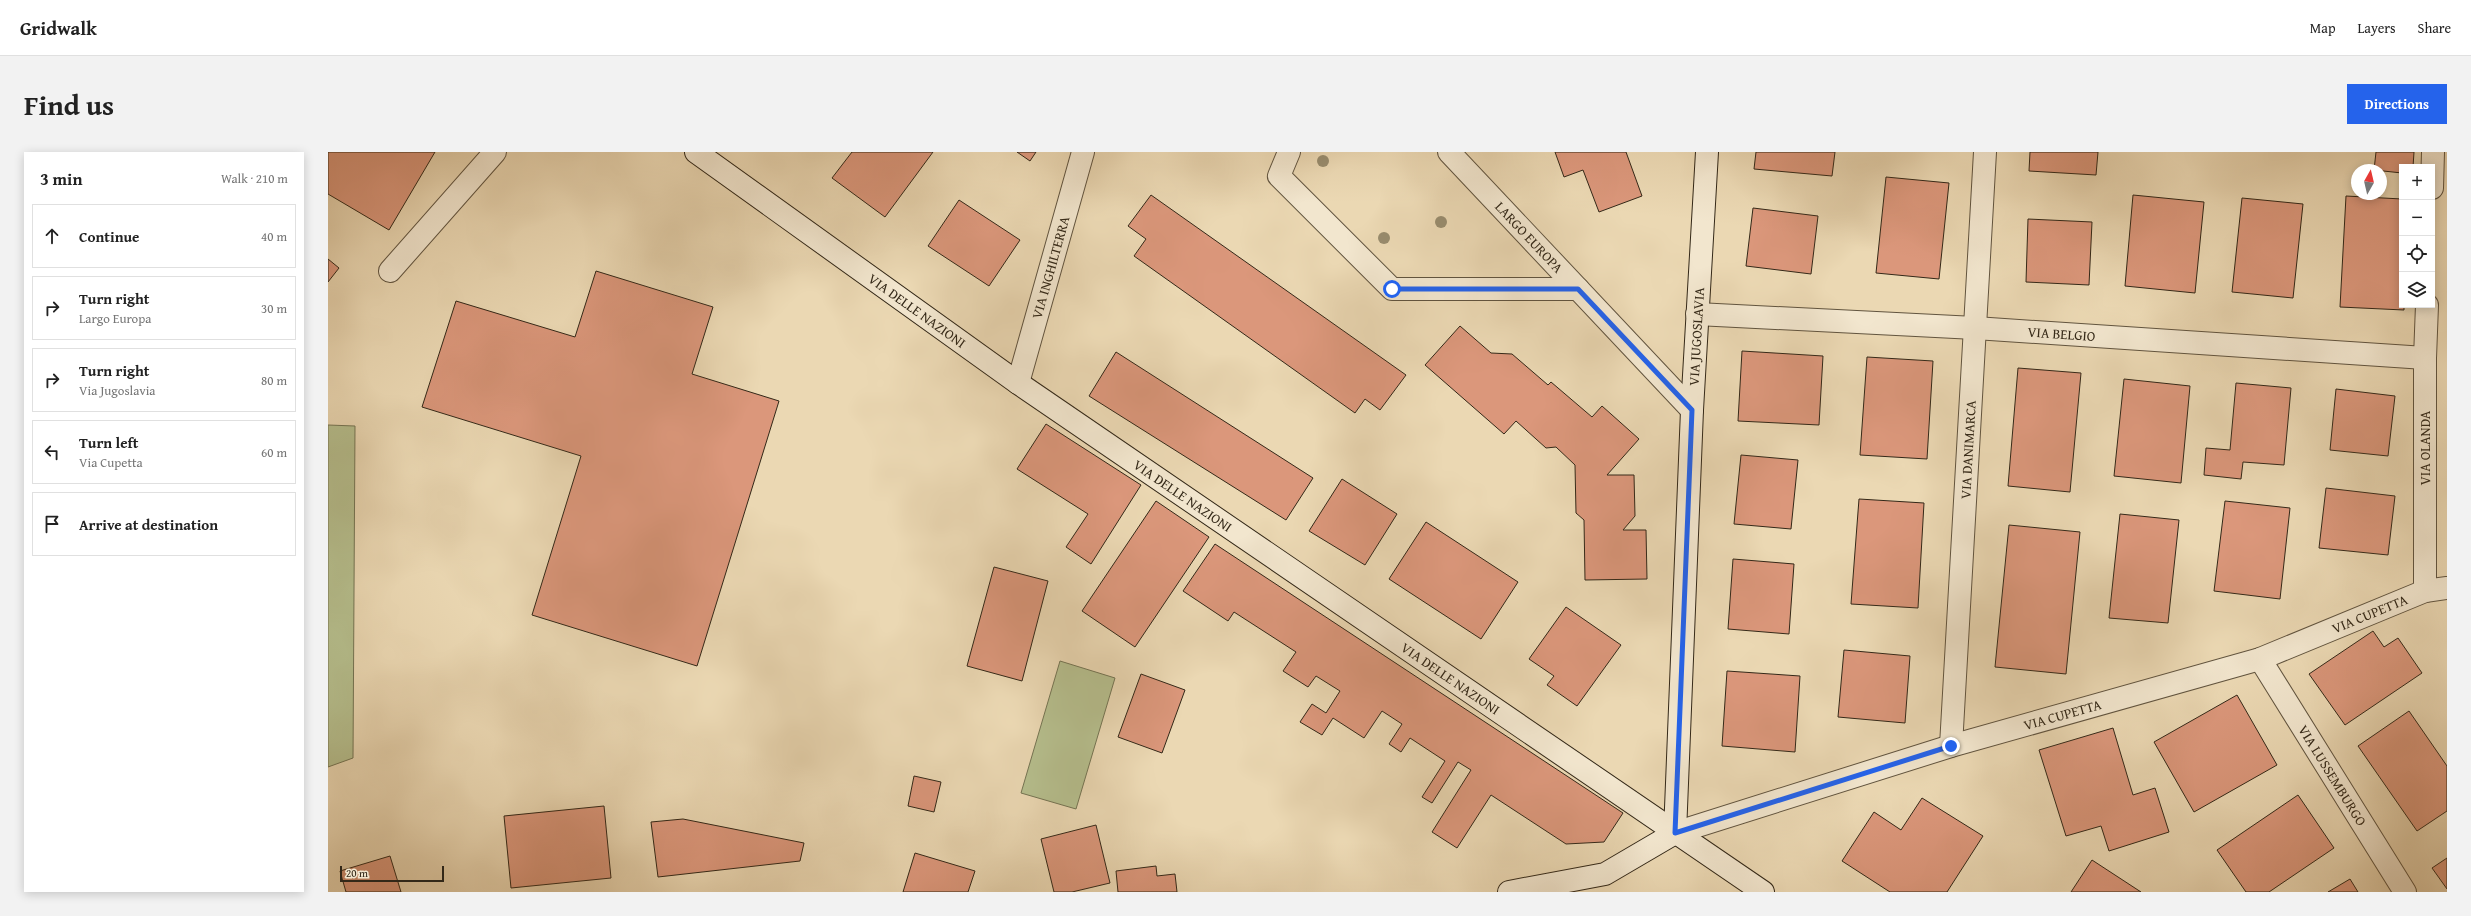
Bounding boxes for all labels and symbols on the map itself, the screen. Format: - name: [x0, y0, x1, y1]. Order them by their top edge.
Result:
- north arrow: [2351, 164, 2387, 200]
- street label: LARGO EUROPA: [1491, 197, 1568, 278]
- street label: VIA INGHILTERRA: [1027, 213, 1075, 321]
- street label: VIA DELLE NAZIONI: [864, 269, 970, 352]
- route start: [1383, 280, 1401, 298]
- street label: VIA JUGOSLAVIA: [1683, 286, 1709, 386]
- street label: VIA BELGIO: [2027, 322, 2096, 346]
- street label: VIA DANIMARCA: [1955, 399, 1981, 499]
- street label: VIA OLANDA: [2415, 410, 2435, 485]
- street label: VIA DELLE NAZIONI: [1129, 455, 1236, 537]
- street label: VIA CUPETTA: [2329, 589, 2411, 638]
- street label: VIA DELLE NAZIONI: [1397, 637, 1504, 719]
- street label: VIA CUPETTA: [2021, 694, 2104, 735]
- street label: VIA LUSSEMBURGO: [2293, 721, 2371, 830]
- route end: [1942, 737, 1960, 755]
- scale bar: [340, 864, 444, 883]

